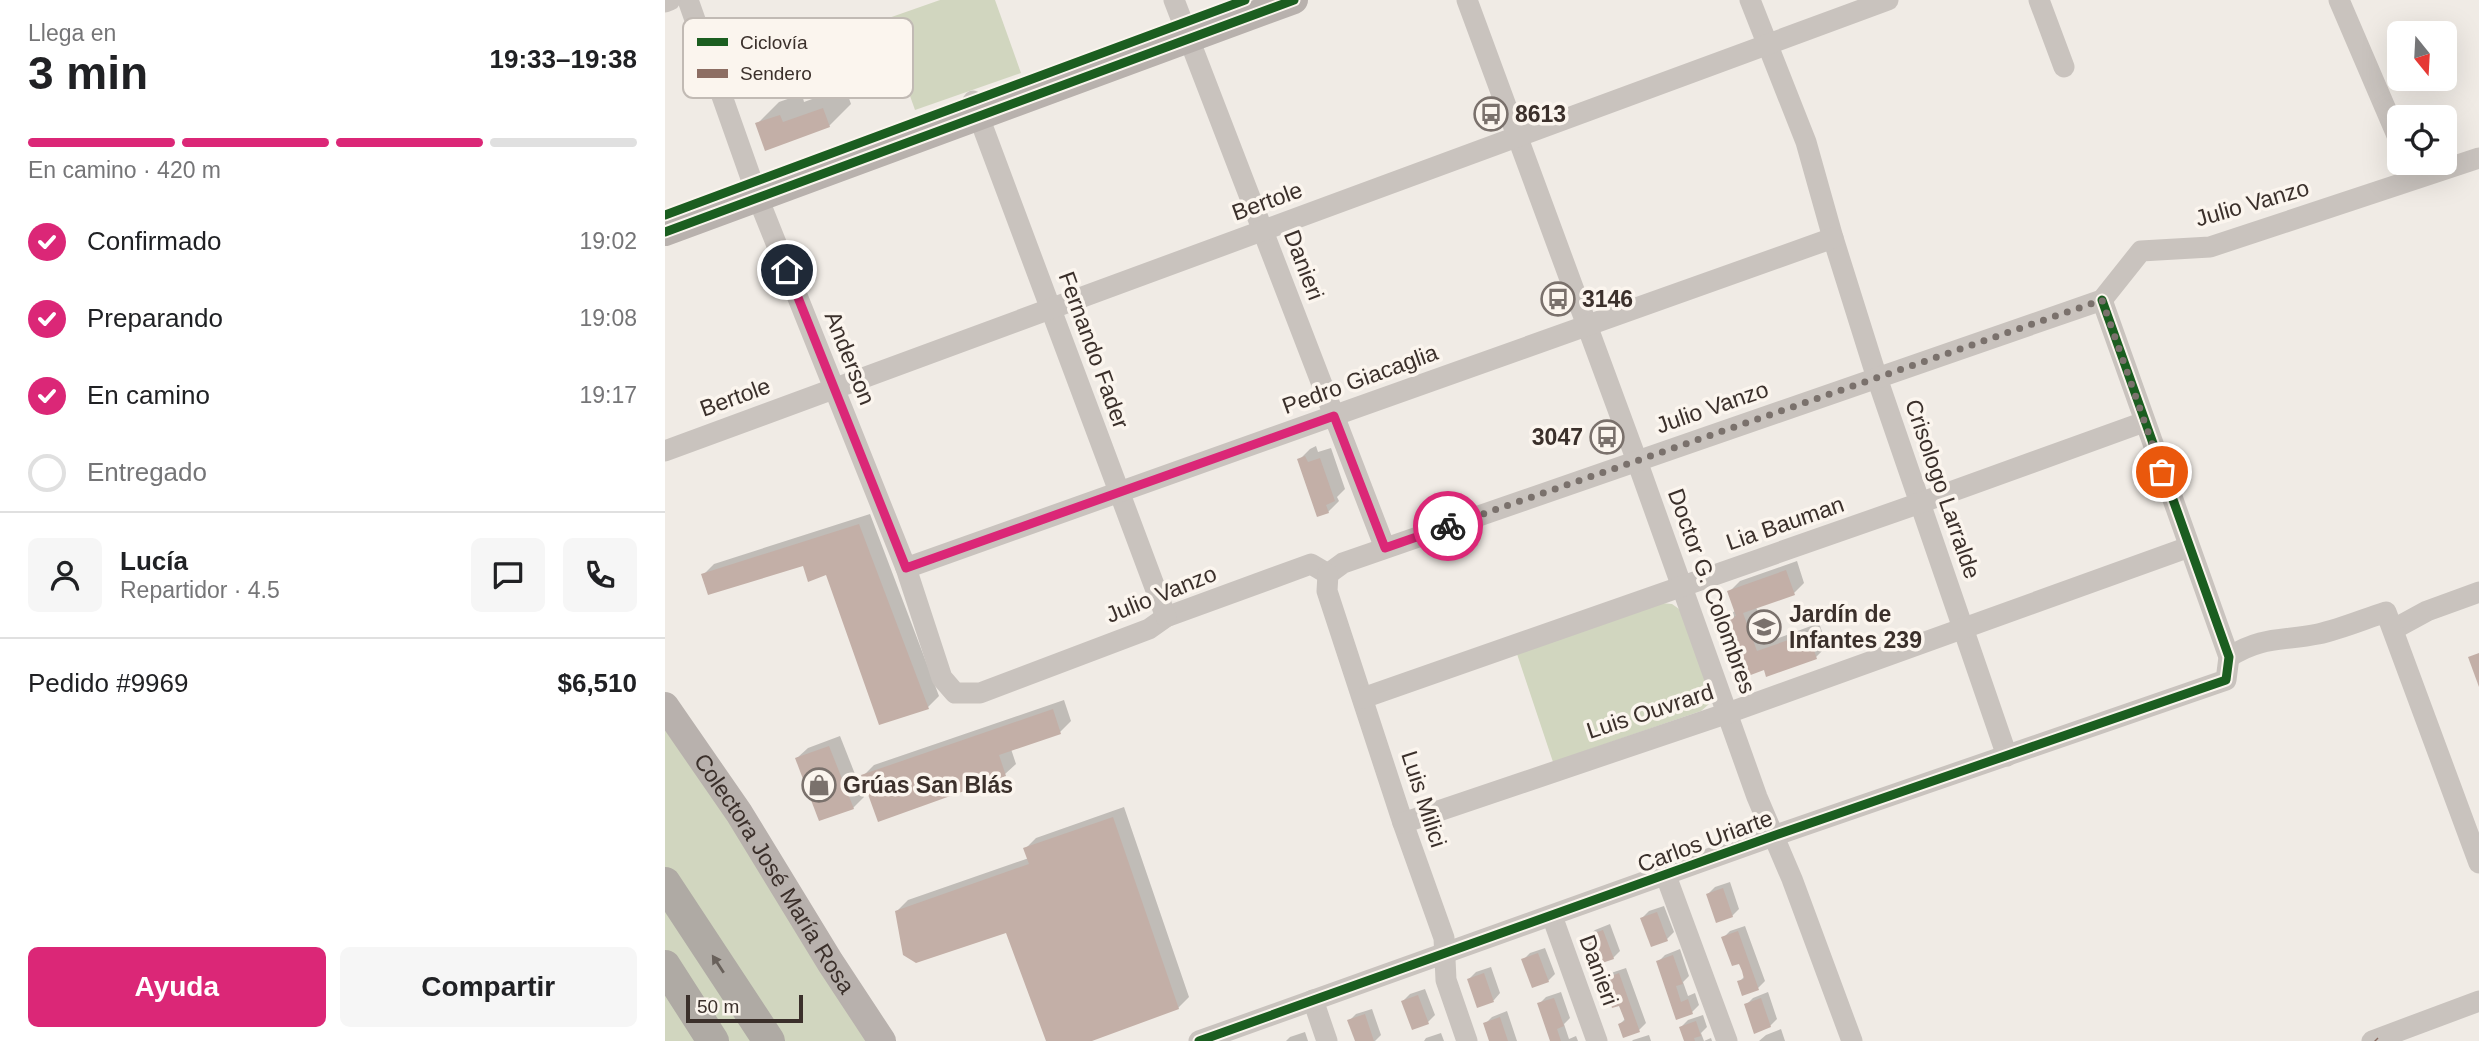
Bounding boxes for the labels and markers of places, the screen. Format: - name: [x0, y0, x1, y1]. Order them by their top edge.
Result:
- bus stop icon: 8613: [1472, 95, 1510, 133]
- place label: 8613: [1515, 101, 1566, 127]
- pin: [757, 240, 817, 300]
- bus stop icon: 3146: [1539, 280, 1577, 318]
- place label: 3146: [1582, 286, 1633, 312]
- bus stop icon: 3047: [1588, 418, 1626, 456]
- place label: 3047: [1532, 424, 1583, 450]
- pin: [2132, 442, 2192, 502]
- place label: Jardín de Infantes 239: [1789, 601, 1922, 653]
- school or university icon: Jardín de Infantes 239: [1745, 608, 1783, 646]
- shop icon: Grúas San Blás: [800, 766, 838, 804]
- place label: Grúas San Blás: [843, 772, 1013, 798]

